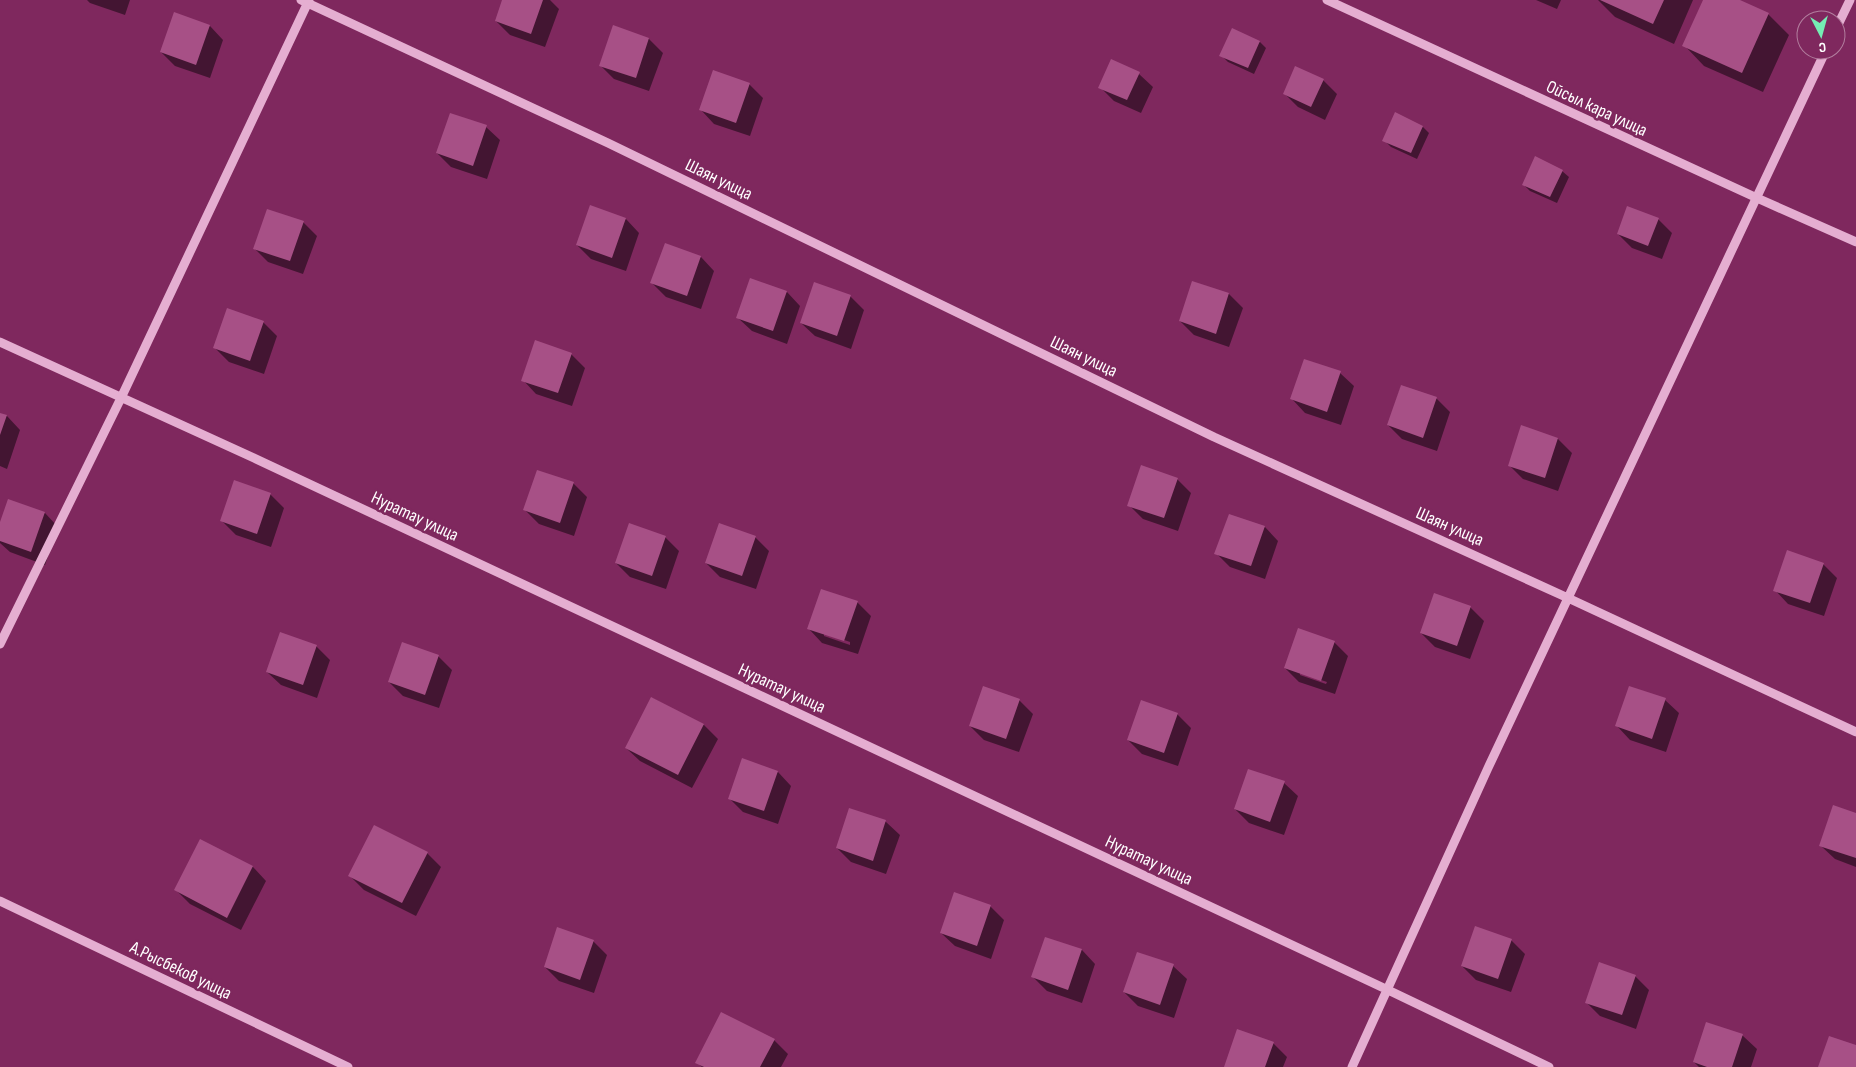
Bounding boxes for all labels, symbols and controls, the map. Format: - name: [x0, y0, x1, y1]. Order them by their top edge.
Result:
- north arrow: [1796, 10, 1846, 60]
- text: С: [1818, 39, 1827, 56]
- street label: Ойсыл кара улица: [1543, 76, 1651, 141]
- street label: Шаян улица: [682, 154, 756, 205]
- street label: Шаян улица: [1047, 331, 1121, 382]
- street label: Нуратау улица: [368, 487, 462, 546]
- street label: Шаян улица: [1413, 502, 1487, 551]
- street label: Нуратау улица: [735, 659, 829, 718]
- street label: Нуратау улица: [1102, 831, 1196, 890]
- street label: А.Рысбеков улица: [126, 936, 235, 1004]

